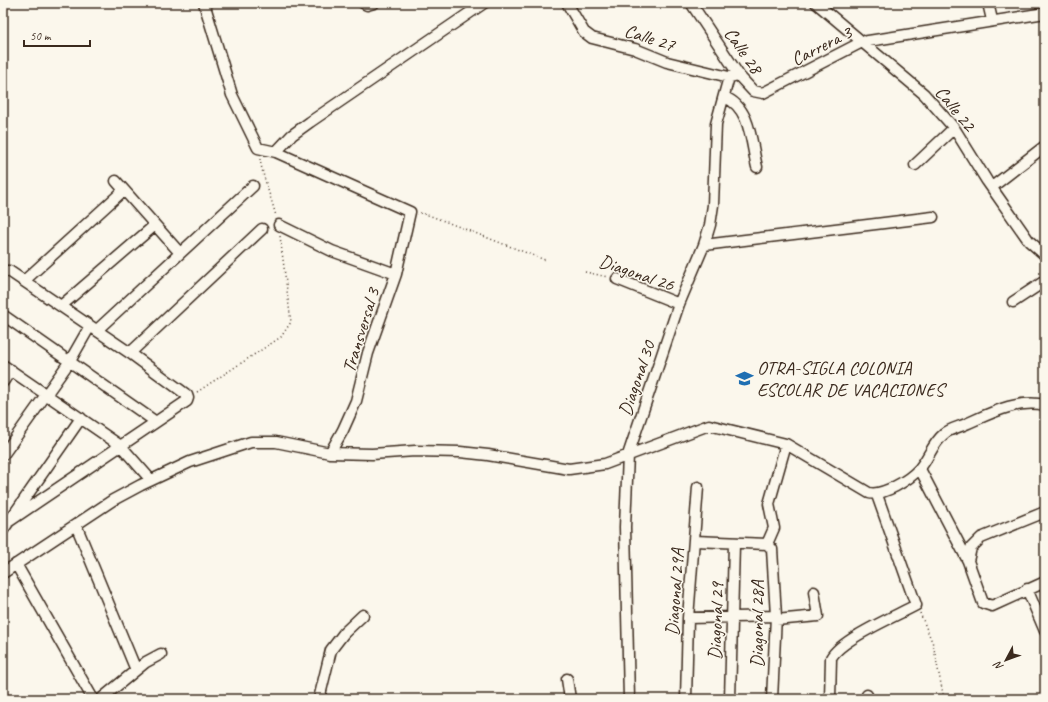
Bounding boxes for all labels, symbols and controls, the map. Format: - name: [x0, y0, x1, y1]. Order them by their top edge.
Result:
- street label: Calle 27: [621, 19, 679, 58]
- street label: Carrera 3: [787, 20, 857, 71]
- scale bar: [24, 22, 90, 48]
- street label: Calle 28: [719, 23, 769, 81]
- text: 50 m: [30, 28, 52, 44]
- street label: Calle 22: [930, 81, 982, 137]
- street label: Diagonal 26: [596, 249, 679, 297]
- street label: Transversal 3: [337, 284, 386, 375]
- street label: Diagonal 30: [613, 336, 661, 419]
- place label: OTRA-SIGLA COLONIA ESCOLAR DE VACACIONES: [757, 356, 947, 402]
- school or university icon: OTRA-SIGLA COLONIA ESCOLAR DE VACACIONES: [734, 368, 754, 388]
- street label: Diagonal 29A: [660, 546, 690, 636]
- street label: Diagonal 28A: [745, 579, 769, 668]
- street label: Diagonal 29: [703, 580, 729, 660]
- north arrow: [986, 640, 1026, 680]
- text: N: [990, 658, 1006, 674]

